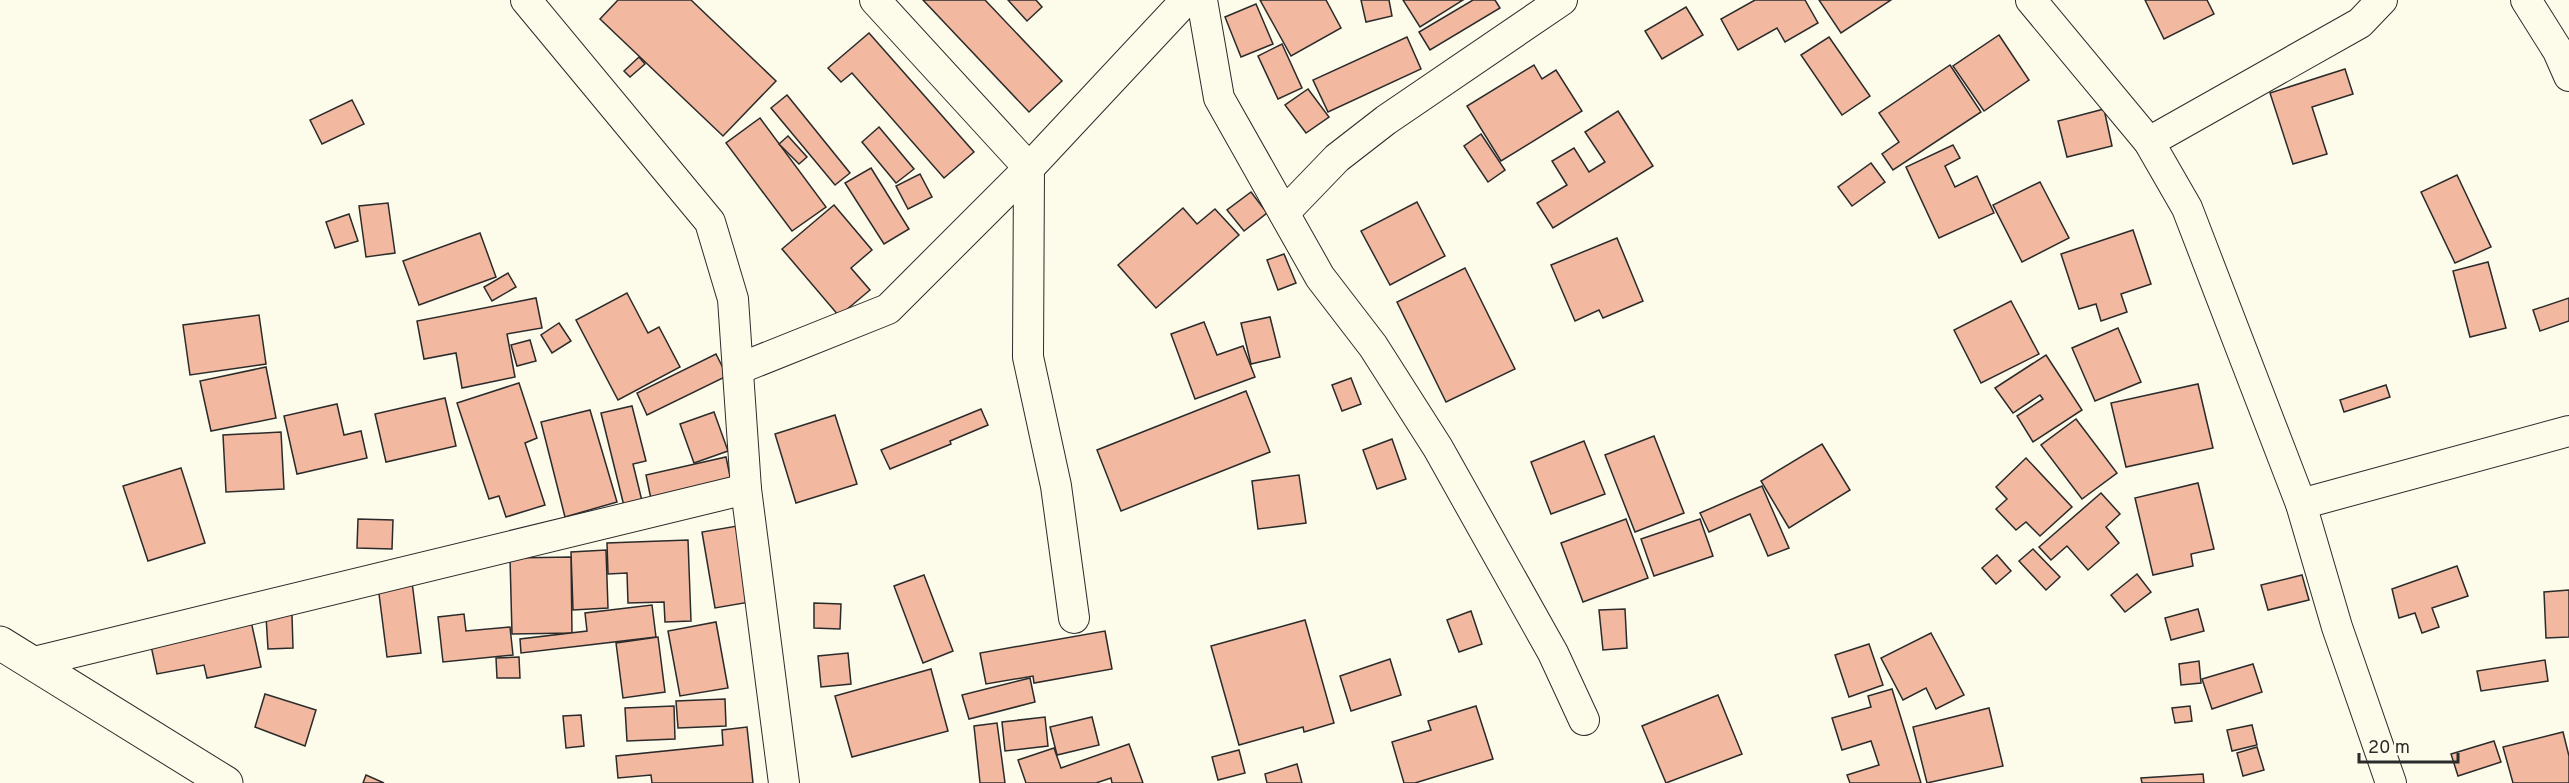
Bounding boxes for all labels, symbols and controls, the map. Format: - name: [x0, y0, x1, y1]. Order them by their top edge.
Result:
- scale bar: [2359, 726, 2458, 764]
- text: 20 m: [2368, 737, 2410, 760]

